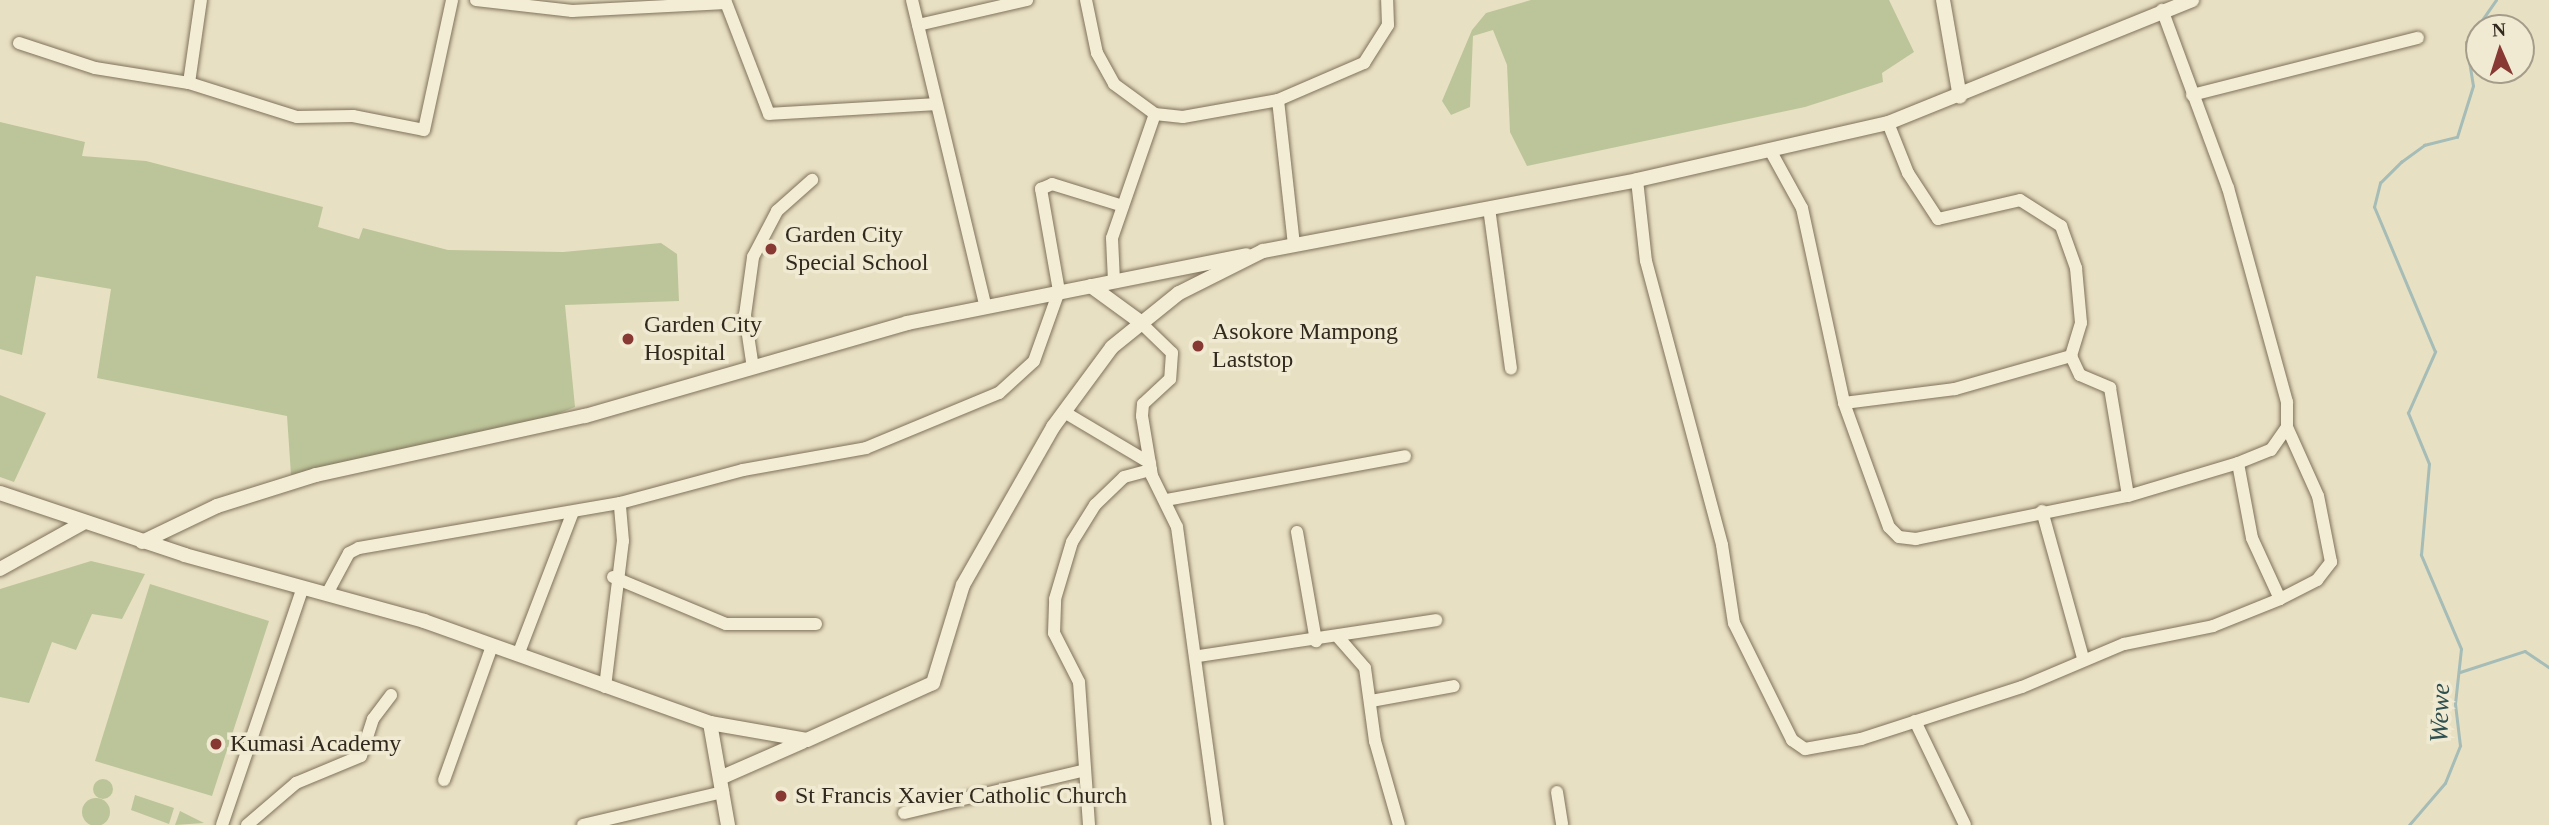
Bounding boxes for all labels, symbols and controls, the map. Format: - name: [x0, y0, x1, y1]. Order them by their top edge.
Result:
- north arrow: [2465, 14, 2535, 84]
- text: N: [2492, 19, 2506, 40]
- place label: Garden City Special School: [785, 221, 928, 277]
- marker: Garden City Special School: [763, 241, 779, 257]
- place label: Garden City Hospital: [644, 311, 762, 367]
- place label: Asokore Mampong Laststop: [1212, 318, 1398, 374]
- marker: Garden City Hospital: [618, 329, 638, 349]
- marker: Asokore Mampong Laststop: [1190, 338, 1206, 354]
- water label: Wewe: [2423, 683, 2457, 743]
- place label: Kumasi Academy: [230, 730, 403, 758]
- marker: Kumasi Academy: [208, 736, 224, 752]
- place label: St Francis Xavier Catholic Church: [795, 782, 1127, 810]
- marker: St Francis Xavier Catholic Church: [773, 788, 789, 804]

